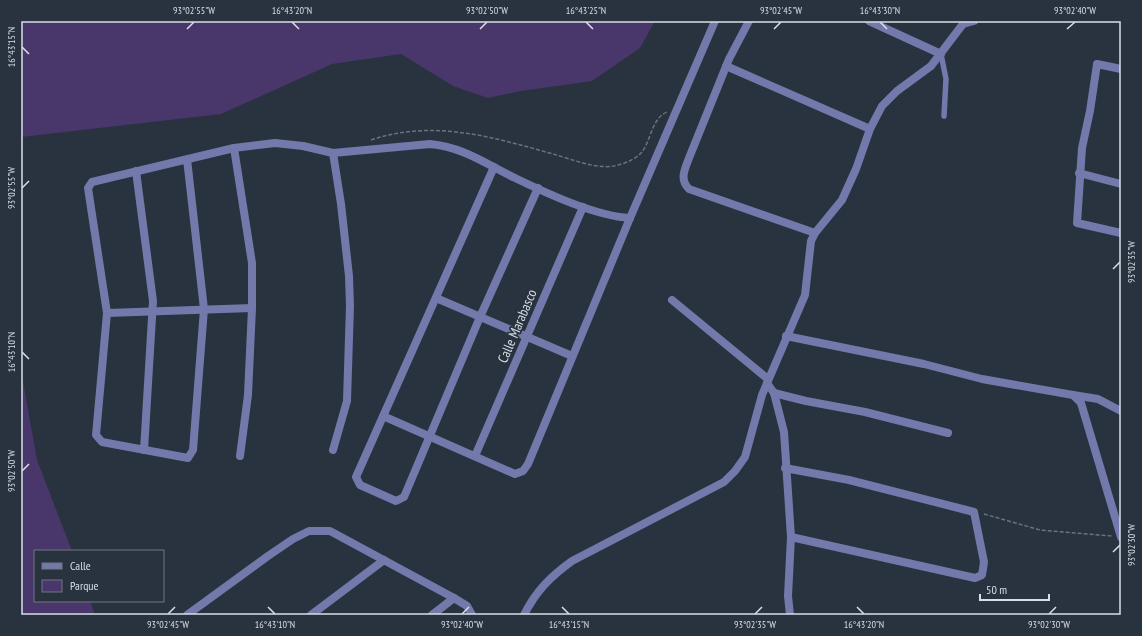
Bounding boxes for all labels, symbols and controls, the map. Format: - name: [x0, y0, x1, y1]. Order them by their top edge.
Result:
- text: 93°02'55"W: [173, 4, 215, 17]
- text: 16°43'20"N: [272, 4, 312, 17]
- text: 93°02'50"W: [466, 4, 508, 17]
- text: 16°43'25"N: [566, 4, 606, 17]
- text: 93°02'45"W: [760, 4, 802, 17]
- text: 16°43'30"N: [860, 4, 900, 17]
- text: 93°02'40"W: [1054, 4, 1096, 17]
- text: 16°43'15"N: [5, 27, 18, 67]
- text: 93°02'55"W: [5, 167, 18, 209]
- text: 93°02'35"W: [1125, 241, 1138, 283]
- street label: Calle Marabasco: [493, 286, 541, 366]
- text: 16°43'10"N: [5, 332, 18, 372]
- text: 93°02'50"W: [5, 450, 18, 492]
- text: 93°02'30"W: [1125, 524, 1138, 566]
- legend: [34, 550, 164, 602]
- text: Calle: [70, 558, 91, 573]
- scale bar: [980, 576, 1049, 602]
- text: Parque: [70, 578, 99, 593]
- text: 50 m: [986, 582, 1007, 597]
- text: 93°02'45"W: [147, 618, 189, 631]
- text: 16°43'10"N: [255, 618, 295, 631]
- text: 93°02'40"W: [441, 618, 483, 631]
- text: 16°43'15"N: [549, 618, 589, 631]
- text: 93°02'35"W: [734, 618, 776, 631]
- text: 16°43'20"N: [844, 618, 884, 631]
- text: 93°02'30"W: [1028, 618, 1070, 631]

